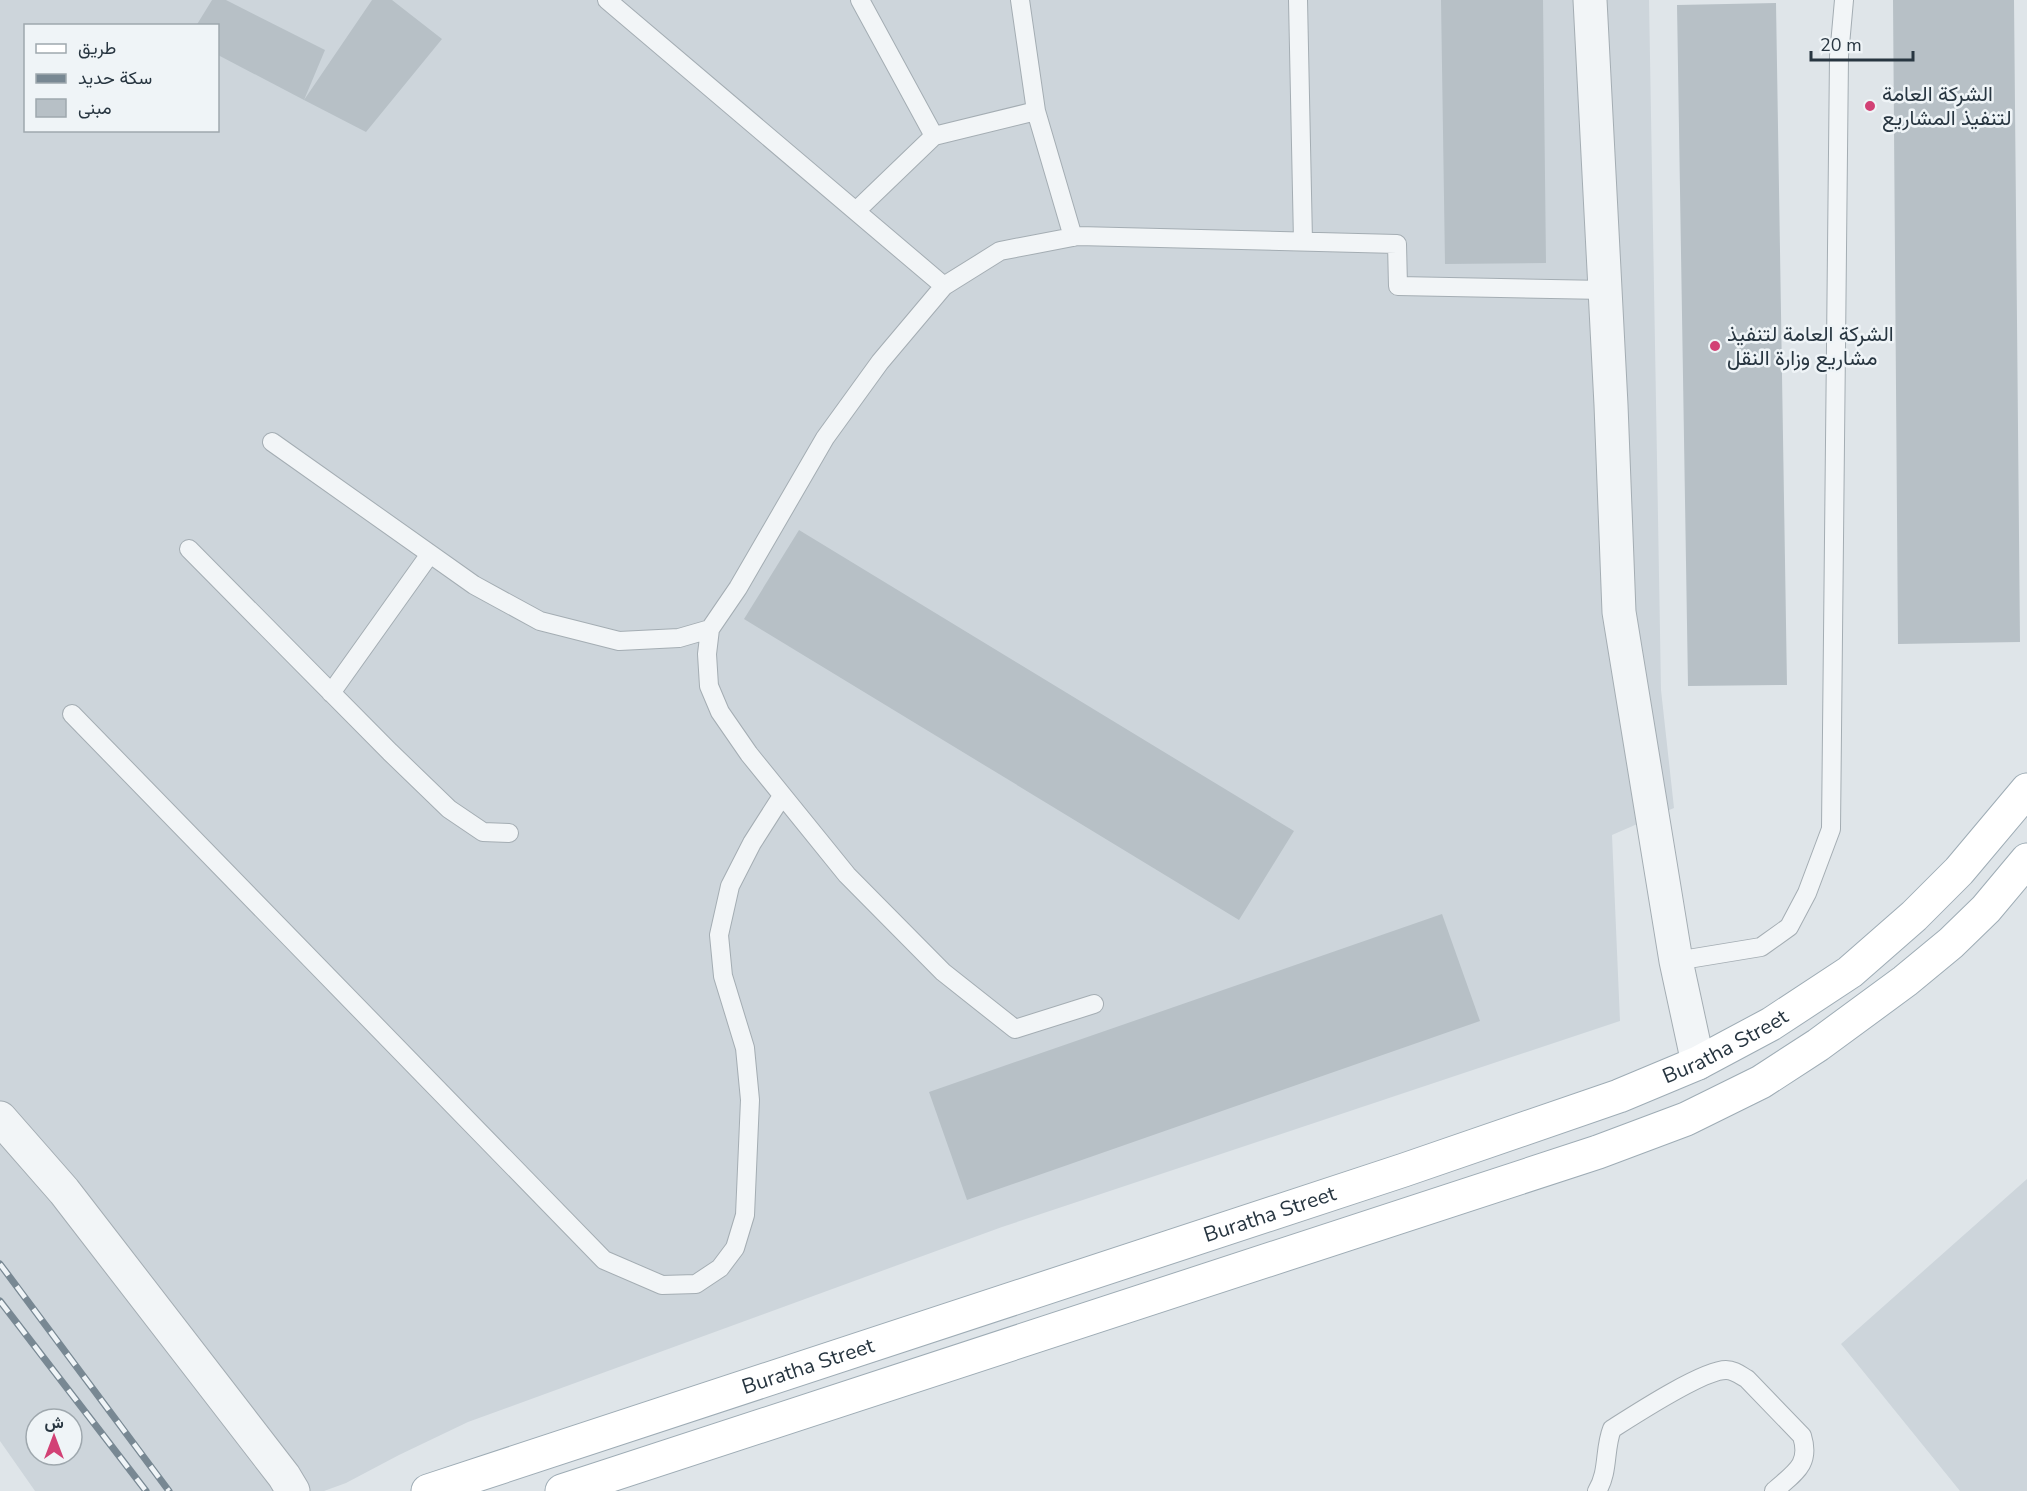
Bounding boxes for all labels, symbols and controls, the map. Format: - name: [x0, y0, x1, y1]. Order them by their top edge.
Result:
- legend: [24, 24, 219, 132]
- scale bar: [1811, 24, 1913, 62]
- text: 20 m: [1820, 33, 1862, 57]
- text: طريق: [78, 36, 116, 60]
- text: سكة حديد: [78, 66, 152, 90]
- place label: الشركة العامة لتنفيذ المشاريع: [1882, 80, 2011, 132]
- text: مبنى: [78, 96, 112, 120]
- marker: الشركة العامة لتنفيذ المشاريع: [1863, 99, 1877, 113]
- place label: الشركة العامة لتنفيذ مشاريع وزارة النقل: [1727, 320, 1894, 372]
- marker: الشركة العامة لتنفيذ مشاريع وزارة النقل: [1708, 339, 1722, 353]
- street label: Buratha Street: [1658, 1002, 1794, 1090]
- street label: Buratha Street: [1200, 1179, 1340, 1249]
- street label: Buratha Street: [738, 1331, 878, 1401]
- north arrow: [24, 1407, 84, 1467]
- text: ش: [44, 1412, 64, 1434]

